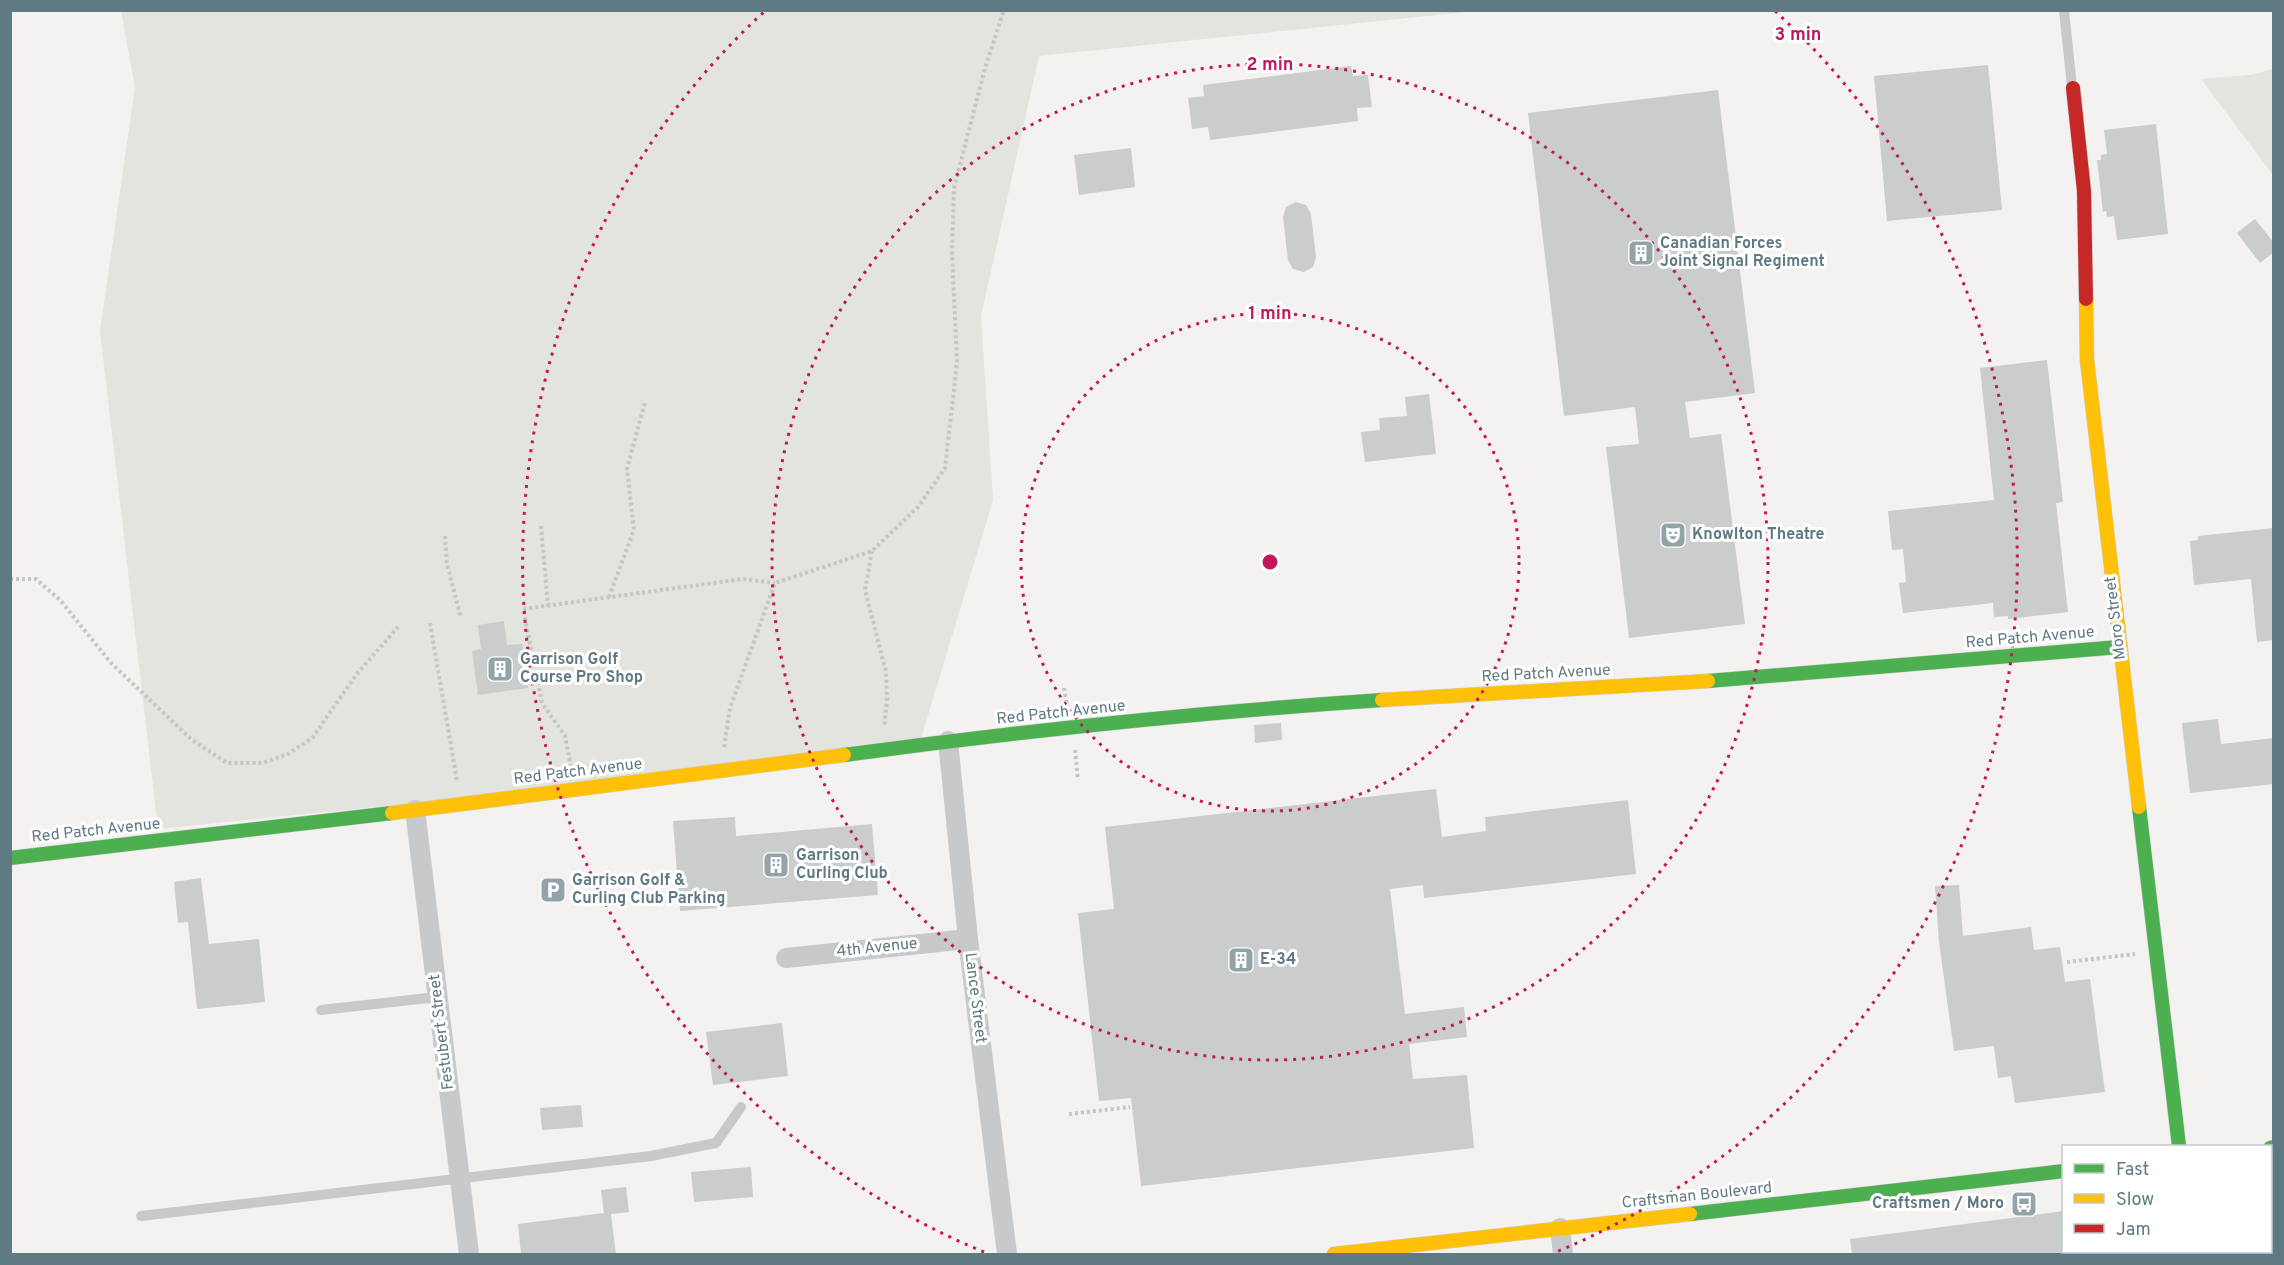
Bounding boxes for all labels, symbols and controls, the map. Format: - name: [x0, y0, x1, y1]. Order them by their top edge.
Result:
- text: 3 min: [1775, 24, 1821, 47]
- text: 2 min: [1246, 54, 1294, 77]
- place label: Canadian Forces Joint Signal Regiment: [1660, 234, 1825, 272]
- building icon: Canadian Forces Joint Signal Regiment: [1626, 238, 1656, 268]
- text: 1 min: [1248, 303, 1292, 326]
- theatre icon: Knowlton Theatre: [1658, 520, 1688, 550]
- place label: Knowlton Theatre: [1692, 525, 1825, 545]
- centre of rings: [1260, 552, 1280, 572]
- street label: Moro Street: [2101, 575, 2131, 661]
- street label: Red Patch Avenue: [1965, 622, 2095, 654]
- place label: Garrison Golf Course Pro Shop: [520, 650, 643, 688]
- building icon: Garrison Golf Course Pro Shop: [485, 654, 515, 684]
- street label: Red Patch Avenue: [1481, 661, 1611, 687]
- street label: Red Patch Avenue: [996, 696, 1126, 730]
- street label: Red Patch Avenue: [513, 754, 643, 790]
- street label: Red Patch Avenue: [31, 814, 161, 848]
- place label: Garrison Curling Club: [796, 846, 888, 884]
- building icon: Garrison Curling Club: [761, 850, 791, 880]
- place label: Garrison Golf & Curling Club Parking: [572, 871, 726, 909]
- parking icon: Garrison Golf & Curling Club Parking: [538, 875, 568, 905]
- street label: 4th Avenue: [836, 934, 918, 962]
- building icon: E-34: [1226, 945, 1256, 975]
- place label: E-34: [1260, 950, 1296, 970]
- street label: Lance Street: [960, 951, 990, 1045]
- street label: Festubert Street: [425, 973, 459, 1091]
- legend: [2062, 1145, 2272, 1253]
- text: Fast: [2116, 1159, 2149, 1182]
- street label: Craftsman Boulevard: [1621, 1178, 1773, 1214]
- bus stop icon: Craftsmen / Moro: [2009, 1189, 2039, 1219]
- text: Slow: [2116, 1189, 2154, 1212]
- place label: Craftsmen / Moro: [1872, 1194, 2004, 1214]
- text: Jam: [2116, 1219, 2151, 1242]

